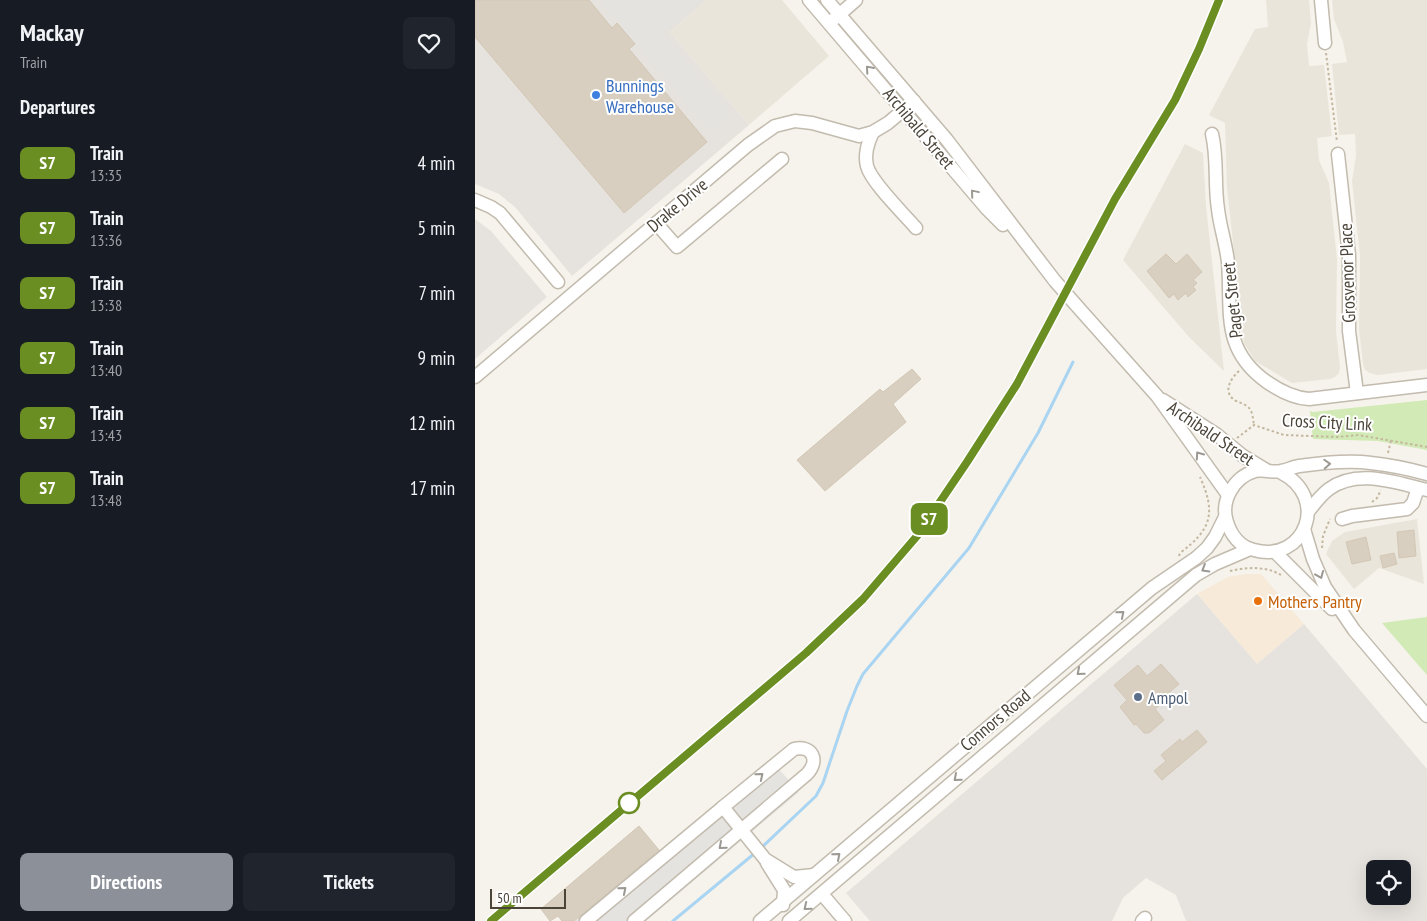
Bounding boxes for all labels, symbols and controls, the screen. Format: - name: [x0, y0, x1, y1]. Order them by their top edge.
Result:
- text: Mackay: [20, 17, 84, 48]
- button: heart: [403, 17, 455, 69]
- text: Train: [20, 52, 47, 72]
- one-way arrow: [865, 66, 874, 75]
- place label: Bunnings Warehouse: [606, 74, 674, 118]
- street label: Archibald Street: [878, 82, 960, 174]
- marker: Bunnings Warehouse: [590, 89, 602, 101]
- text: Departures: [20, 95, 95, 119]
- text: Train: [90, 141, 124, 165]
- text: S7: [39, 151, 56, 174]
- text: 4 min: [418, 151, 455, 175]
- text: 13:35: [90, 165, 122, 185]
- street label: Drake Drive: [642, 173, 712, 237]
- one-way arrow: [971, 190, 980, 199]
- text: Train: [90, 206, 124, 230]
- text: S7: [39, 216, 56, 239]
- text: 5 min: [418, 216, 455, 240]
- street label: Grosvenor Place: [1334, 223, 1360, 323]
- text: 13:36: [90, 230, 122, 250]
- street label: Paget Street: [1217, 261, 1247, 339]
- text: Train: [90, 271, 124, 295]
- text: S7: [39, 281, 56, 304]
- text: 7 min: [418, 281, 455, 305]
- text: 13:38: [90, 295, 122, 315]
- text: Train: [90, 336, 124, 360]
- text: S7: [39, 346, 56, 369]
- text: 9 min: [418, 346, 455, 370]
- text: 13:40: [90, 360, 122, 380]
- street label: Archibald Street: [1163, 396, 1259, 470]
- text: Train: [90, 401, 124, 425]
- street label: Cross City Link: [1281, 408, 1373, 436]
- text: S7: [39, 411, 56, 434]
- text: 12 min: [409, 411, 455, 435]
- text: 13:43: [90, 425, 122, 445]
- one-way arrow: [1196, 452, 1205, 461]
- one-way arrow: [1324, 458, 1332, 469]
- text: Train: [90, 466, 124, 490]
- text: S7: [39, 476, 56, 499]
- text: 17 min: [410, 476, 455, 500]
- text: 13:48: [90, 490, 122, 510]
- line badge: S7: [907, 503, 951, 535]
- text: S7: [921, 507, 937, 530]
- one-way arrow: [1202, 563, 1211, 573]
- one-way arrow: [1313, 570, 1324, 579]
- place label: Mothers Pantry: [1268, 590, 1362, 613]
- marker: Mothers Pantry: [1252, 595, 1264, 607]
- one-way arrow: [1115, 611, 1124, 620]
- one-way arrow: [1077, 667, 1086, 675]
- street label: Connors Road: [955, 684, 1035, 756]
- place label: Ampol: [1148, 686, 1189, 709]
- marker: Ampol: [1132, 691, 1144, 703]
- one-way arrow: [953, 772, 962, 781]
- one-way arrow: [755, 773, 764, 782]
- unlabelled marker: [618, 792, 640, 814]
- one-way arrow: [718, 840, 727, 849]
- one-way arrow: [832, 852, 841, 861]
- button: Directions: [20, 853, 233, 911]
- button: Tickets: [243, 853, 455, 911]
- map controls: [1366, 860, 1411, 905]
- button: locate: [1366, 860, 1411, 905]
- scale bar: [490, 886, 566, 909]
- one-way arrow: [618, 886, 627, 895]
- text: 50 m: [497, 889, 522, 907]
- one-way arrow: [803, 901, 812, 910]

